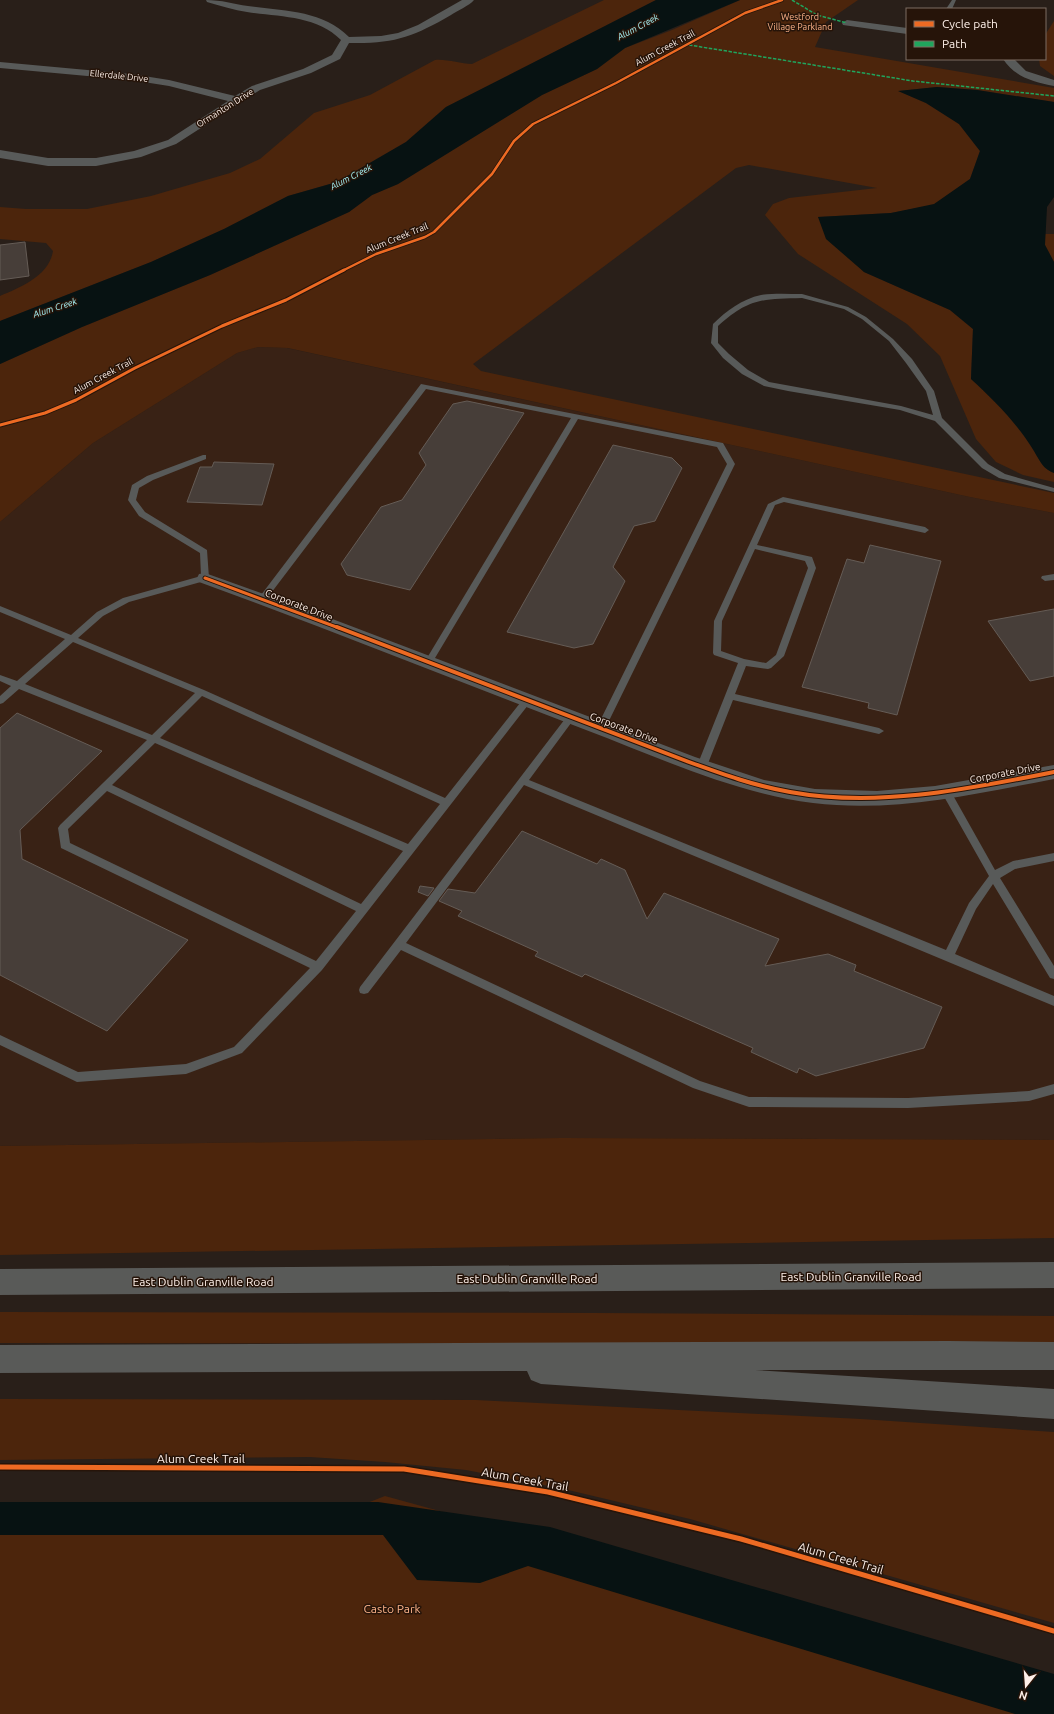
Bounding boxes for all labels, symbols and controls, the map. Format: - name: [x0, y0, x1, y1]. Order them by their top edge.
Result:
- legend: [906, 8, 1046, 60]
- water label: Alum Creek: [615, 12, 661, 43]
- park label: Westford Village Parkland: [767, 12, 833, 32]
- text: Cycle path: [942, 17, 998, 30]
- street label: Alum Creek Trail: [634, 28, 697, 68]
- text: Path: [942, 37, 967, 50]
- street label: Ellerdale Drive: [89, 68, 149, 84]
- street label: Ormanton Drive: [195, 86, 255, 130]
- water label: Alum Creek: [328, 162, 374, 192]
- street label: Alum Creek Trail: [365, 221, 430, 255]
- water label: Alum Creek: [31, 296, 78, 320]
- street label: Alum Creek Trail: [72, 356, 135, 396]
- street label: Corporate Drive: [264, 587, 334, 623]
- street label: Corporate Drive: [588, 711, 660, 745]
- street label: Corporate Drive: [969, 761, 1041, 785]
- street label: East Dublin Granville Road: [780, 1270, 922, 1283]
- street label: East Dublin Granville Road: [456, 1272, 598, 1285]
- street label: East Dublin Granville Road: [132, 1275, 274, 1288]
- street label: Alum Creek Trail: [157, 1452, 245, 1465]
- street label: Alum Creek Trail: [481, 1465, 569, 1493]
- street label: Alum Creek Trail: [797, 1540, 885, 1576]
- park label: Casto Park: [363, 1602, 421, 1615]
- north arrow: [1006, 1666, 1046, 1706]
- text: N: [1017, 1689, 1029, 1703]

